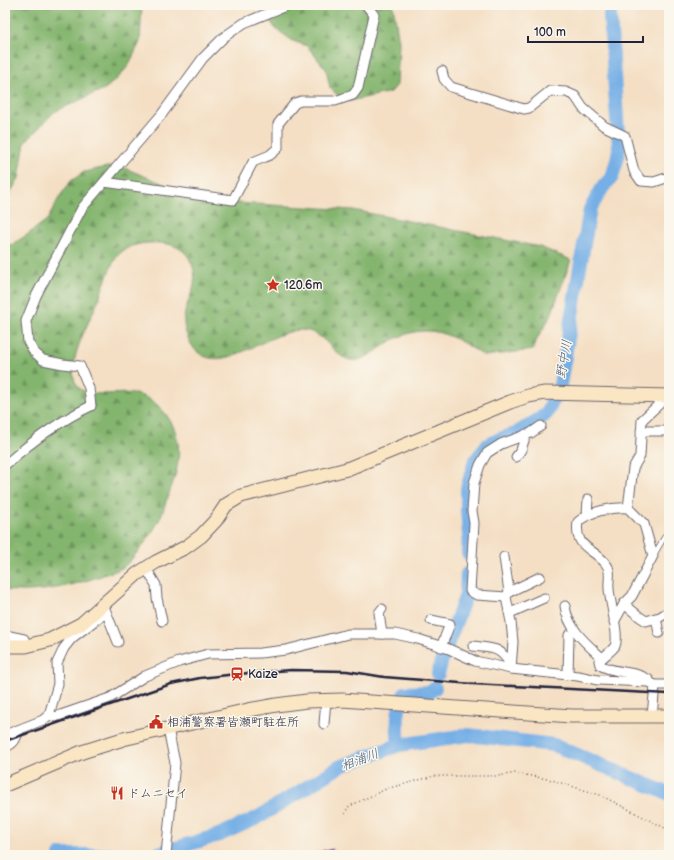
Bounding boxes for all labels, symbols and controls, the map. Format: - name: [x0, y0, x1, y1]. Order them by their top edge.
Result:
- scale bar: [528, 18, 643, 44]
- text: 100 m: [534, 25, 566, 40]
- place icon: 120.6m: [265, 277, 281, 293]
- place label: 120.6m: [284, 278, 322, 293]
- water label: 野中川: [553, 338, 575, 380]
- station icon: Kaize: [229, 666, 245, 682]
- place label: Kaize: [248, 667, 278, 682]
- public building icon: 相浦警察署皆瀬町駐在所: [148, 714, 164, 730]
- place label: 相浦警察署皆瀬町駐在所: [167, 715, 299, 730]
- water label: 相浦川: [339, 746, 381, 774]
- restaurant icon: ドムニセイ: [109, 785, 125, 801]
- place label: ドムニセイ: [128, 786, 188, 801]

